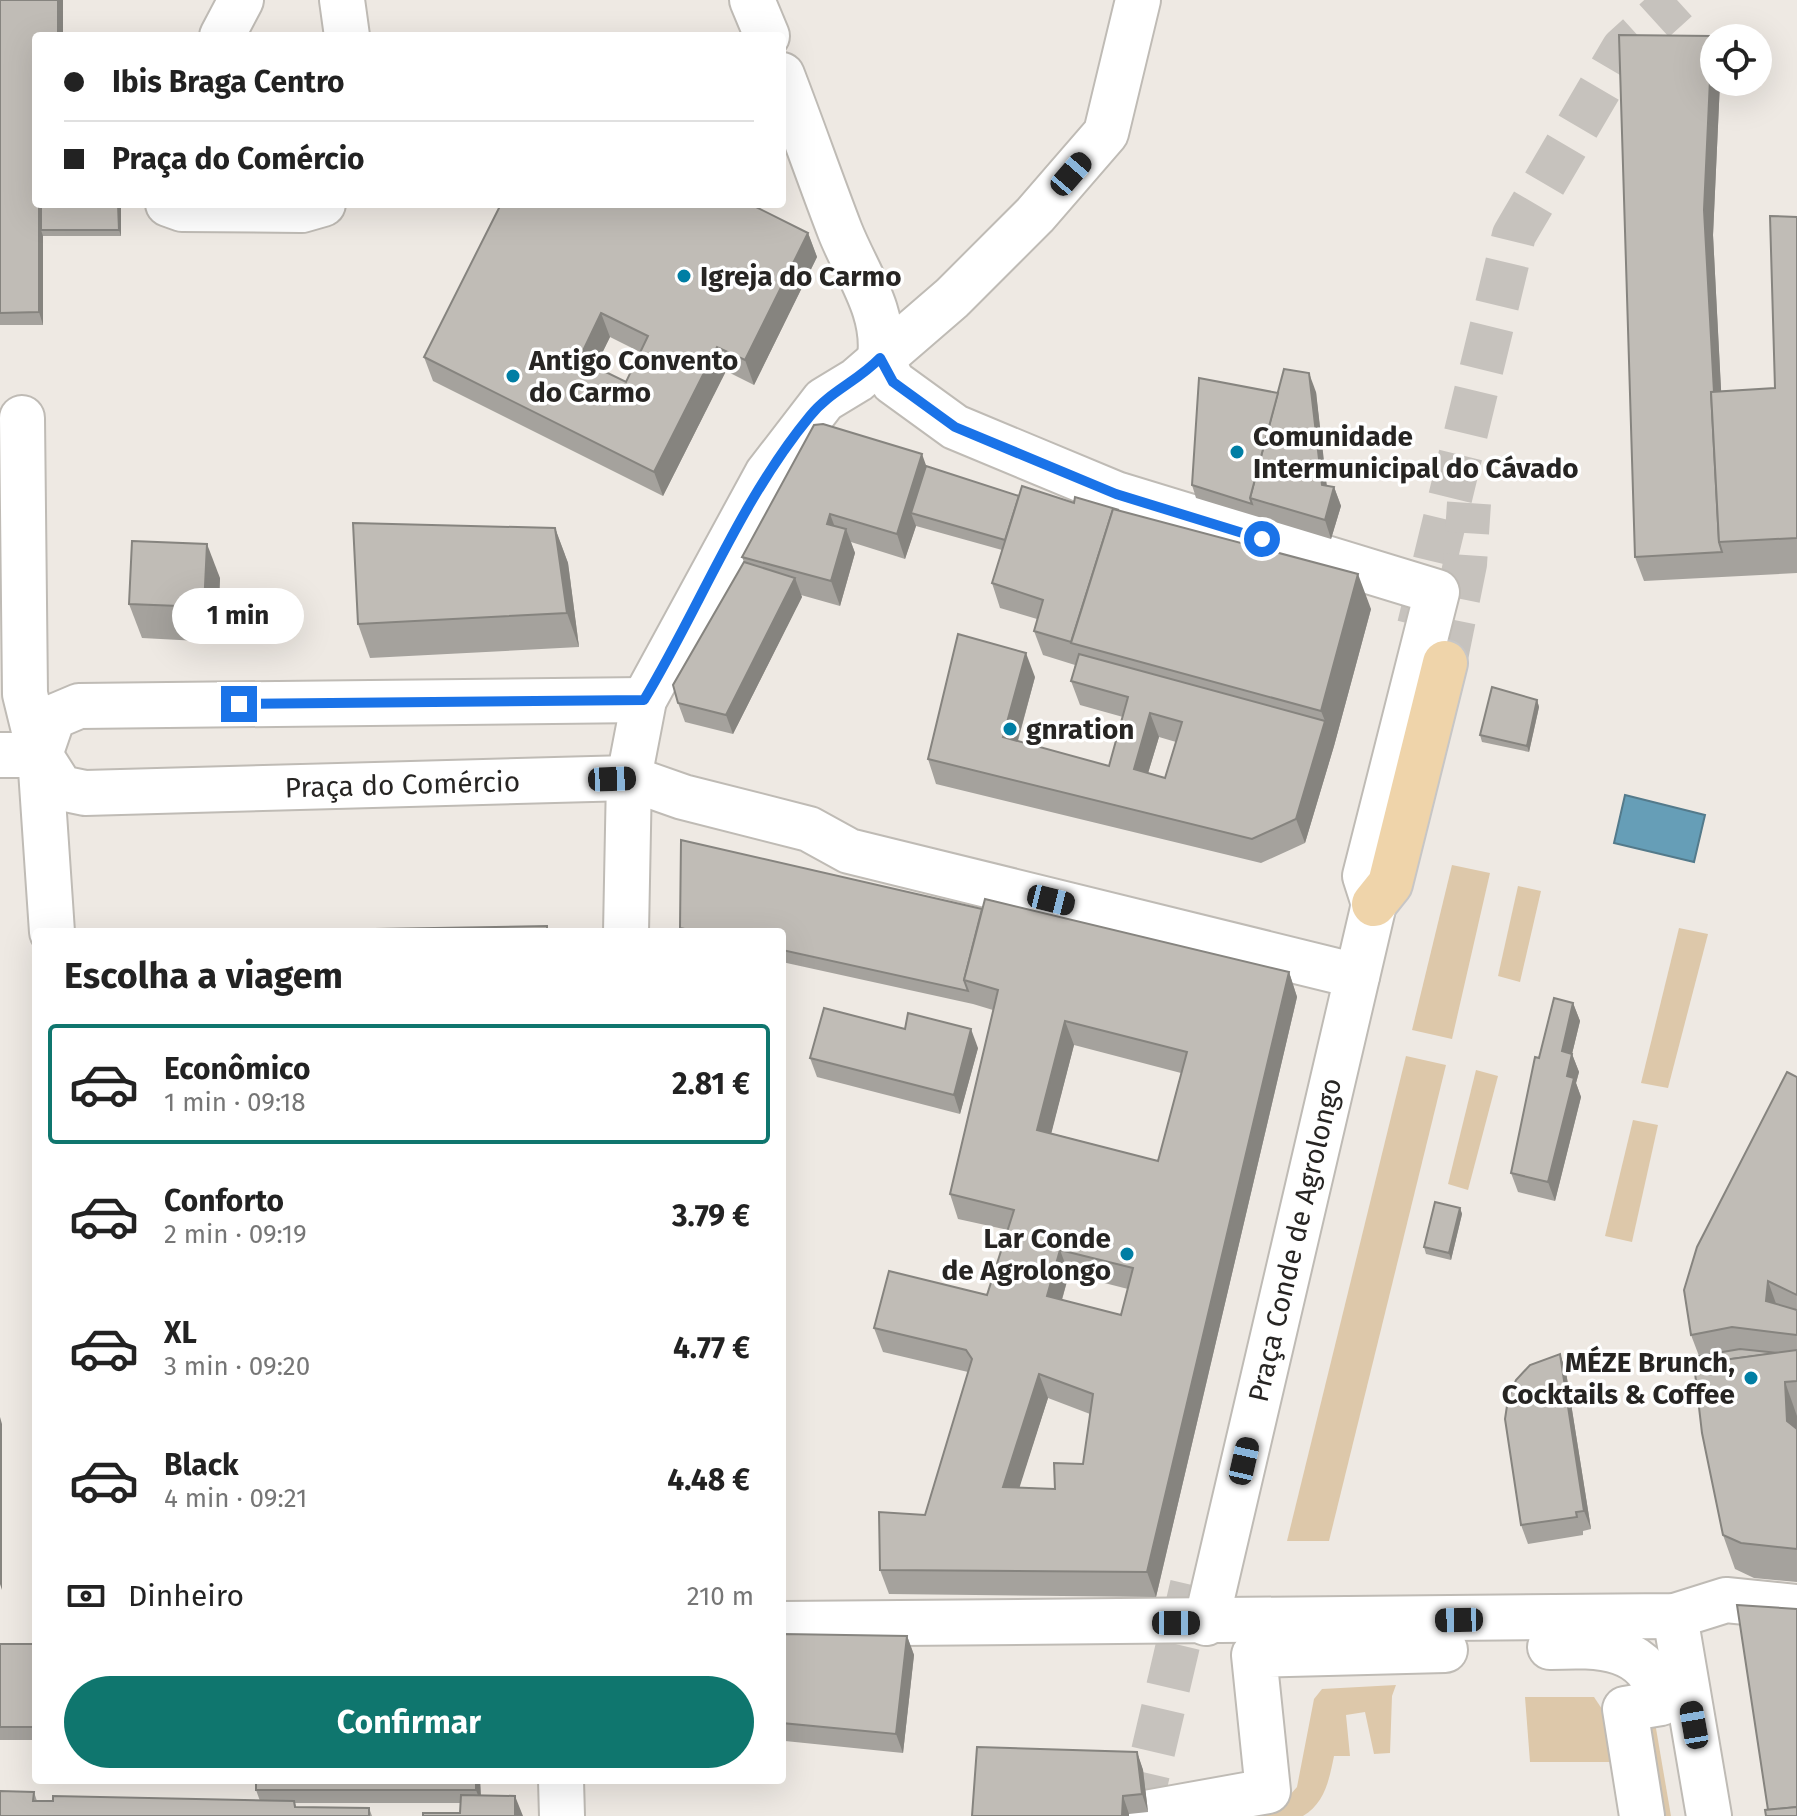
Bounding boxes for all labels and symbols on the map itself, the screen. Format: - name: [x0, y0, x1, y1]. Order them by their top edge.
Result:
- car: [1046, 148, 1096, 200]
- place label: Igreja do Carmo: [700, 260, 902, 293]
- marker: Igreja do Carmo: [675, 267, 693, 285]
- place label: Antigo Convento do Carmo: [528, 344, 738, 409]
- marker: Antigo Convento do Carmo: [504, 367, 522, 385]
- place label: Comunidade Intermunicipal do Cávado: [1253, 420, 1579, 485]
- marker: Comunidade Intermunicipal do Cávado: [1228, 443, 1246, 461]
- route start: [1244, 521, 1280, 557]
- callout: 1 min: [173, 588, 305, 644]
- route end: [221, 686, 257, 722]
- place label: gnration: [1026, 713, 1134, 746]
- marker: gnration: [1001, 720, 1019, 738]
- street label: Praça do Comércio: [284, 765, 521, 804]
- car: [588, 766, 636, 792]
- car: [1025, 883, 1077, 917]
- street label: Praça Conde de Agrolongo: [1242, 1075, 1348, 1405]
- place label: Lar Conde de Agrolongo: [942, 1222, 1111, 1287]
- marker: Lar Conde de Agrolongo: [1118, 1245, 1136, 1263]
- place label: MÉZE Brunch, Cocktails & Coffee: [1502, 1345, 1735, 1411]
- marker: MÉZE Brunch, Cocktails & Coffee: [1742, 1369, 1760, 1387]
- car: [1227, 1435, 1261, 1487]
- car: [1435, 1608, 1483, 1632]
- car: [1152, 1611, 1200, 1635]
- car: [1678, 1699, 1710, 1751]

